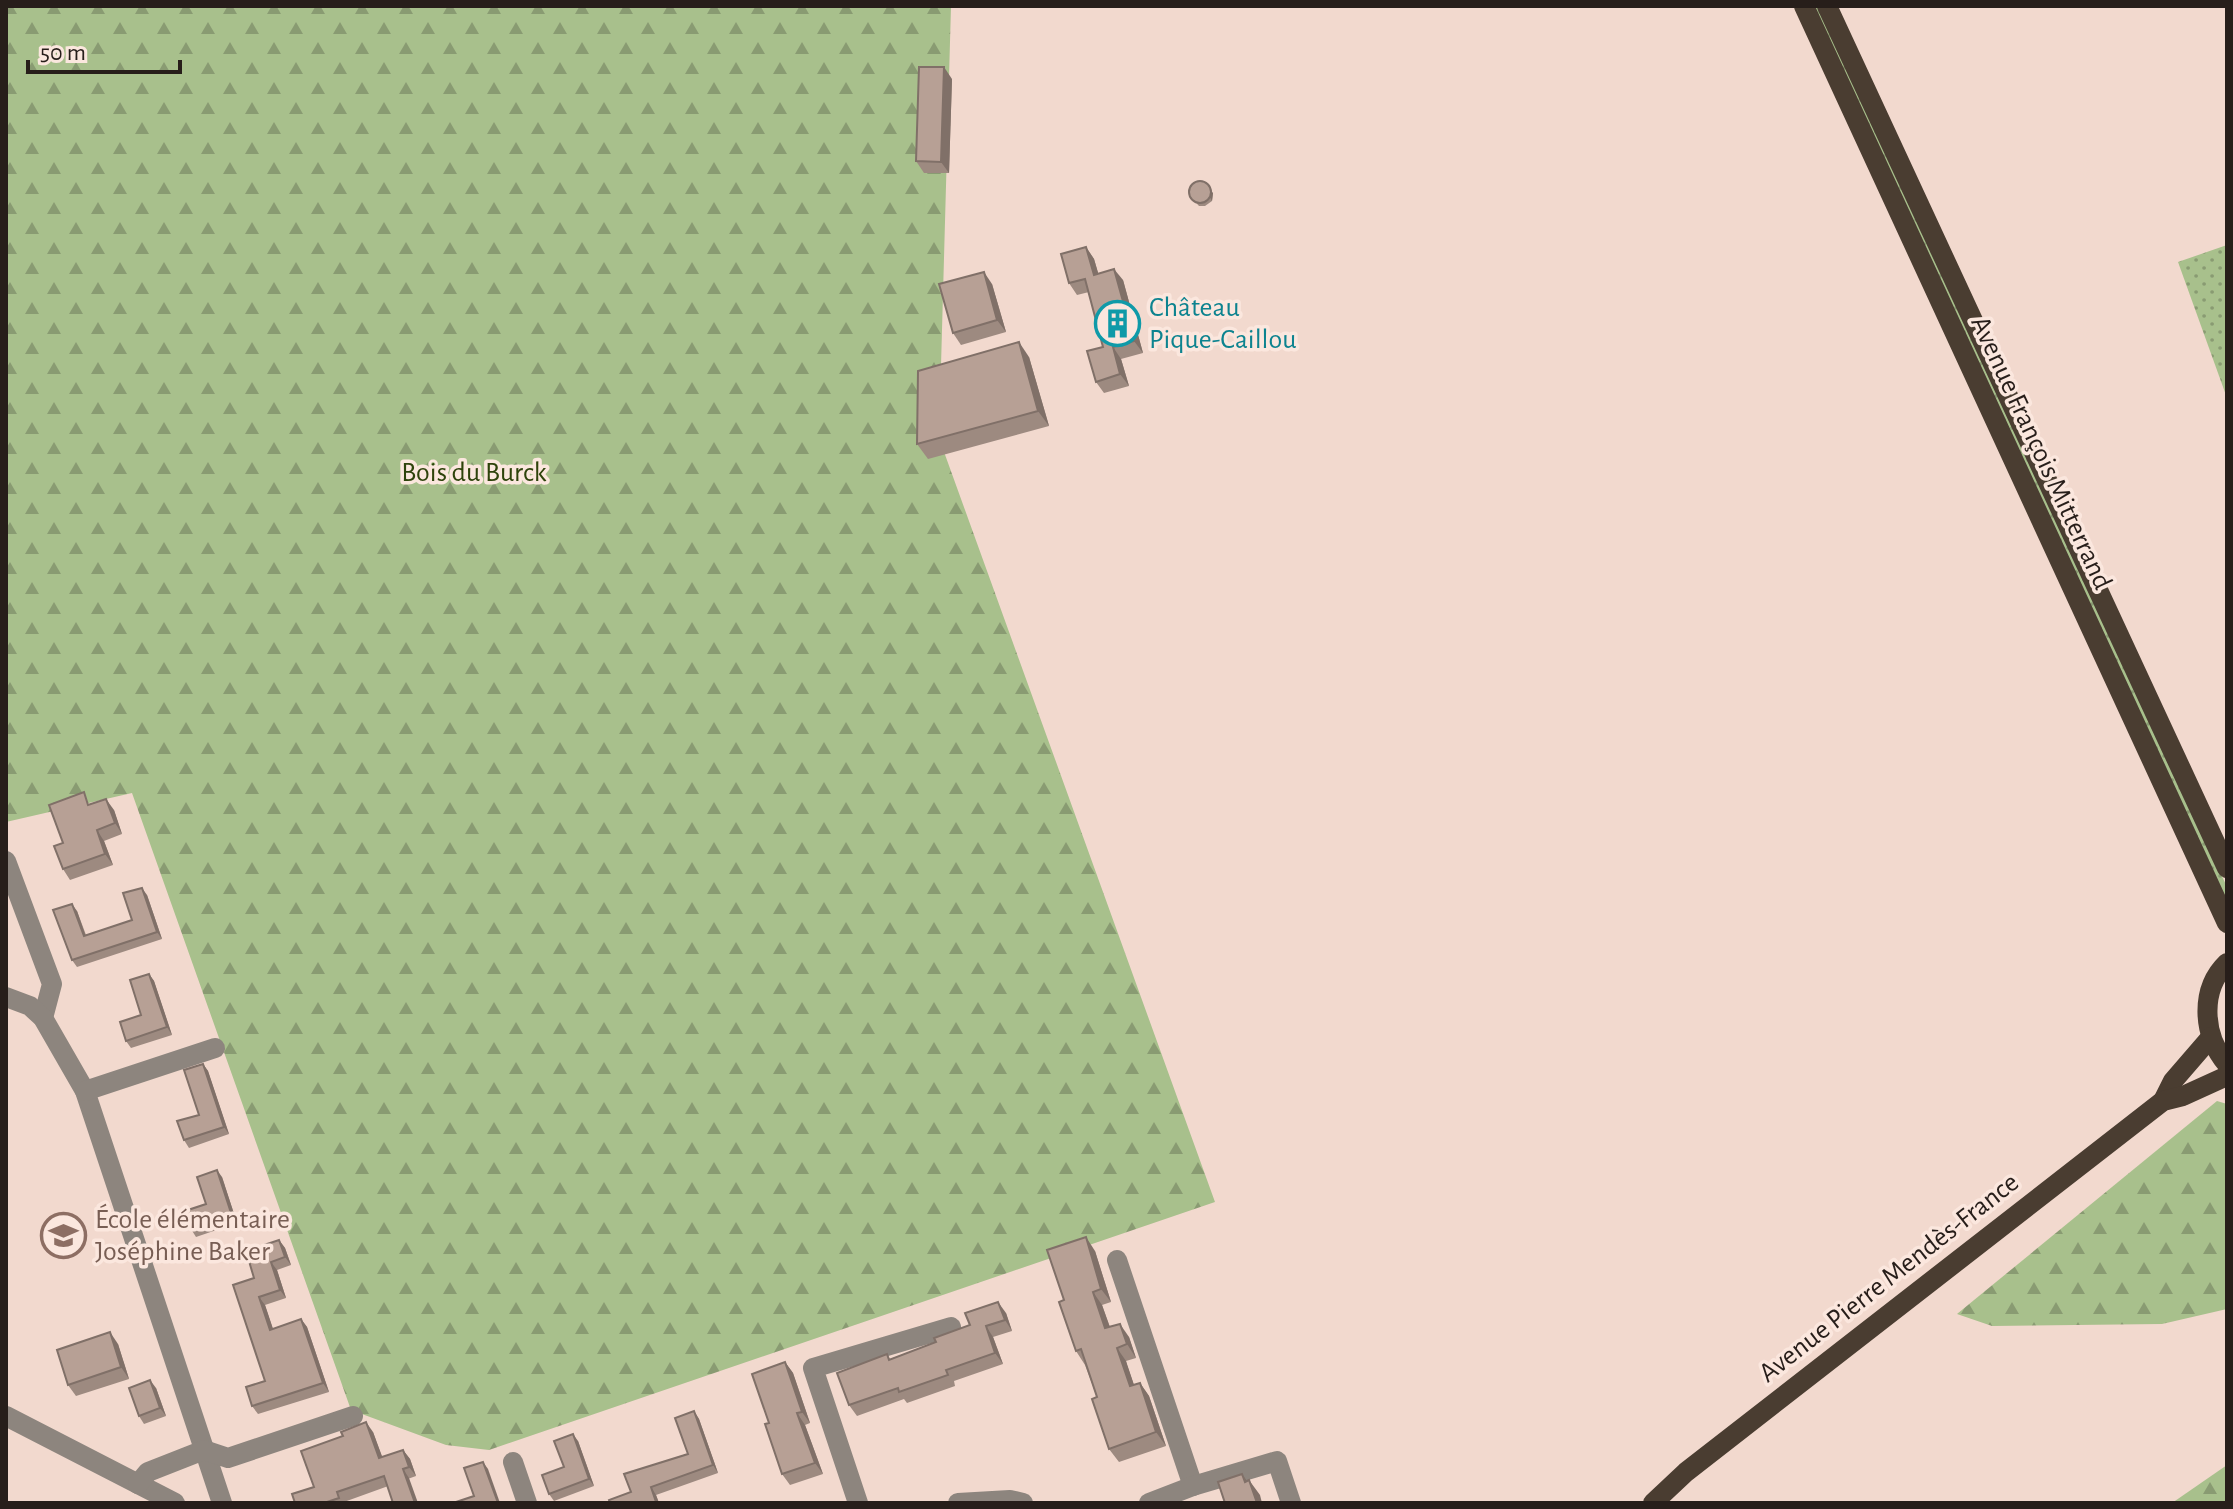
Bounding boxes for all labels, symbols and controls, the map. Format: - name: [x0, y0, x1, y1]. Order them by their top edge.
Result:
- scale bar: [28, 24, 180, 74]
- text: 50 m: [40, 41, 86, 65]
- place label: Château Pique-Caillou: [1149, 294, 1297, 354]
- building icon: Château Pique-Caillou: [1094, 300, 1142, 348]
- street label: Avenue François Mitterrand: [1965, 312, 2117, 594]
- park label: Bois du Burck: [401, 459, 547, 487]
- street label: Avenue Pierre Mendès-France: [1754, 1168, 2024, 1388]
- place label: École élémentaire Joséphine Baker: [95, 1203, 290, 1266]
- school or university icon: École élémentaire Joséphine Baker: [40, 1212, 88, 1260]

